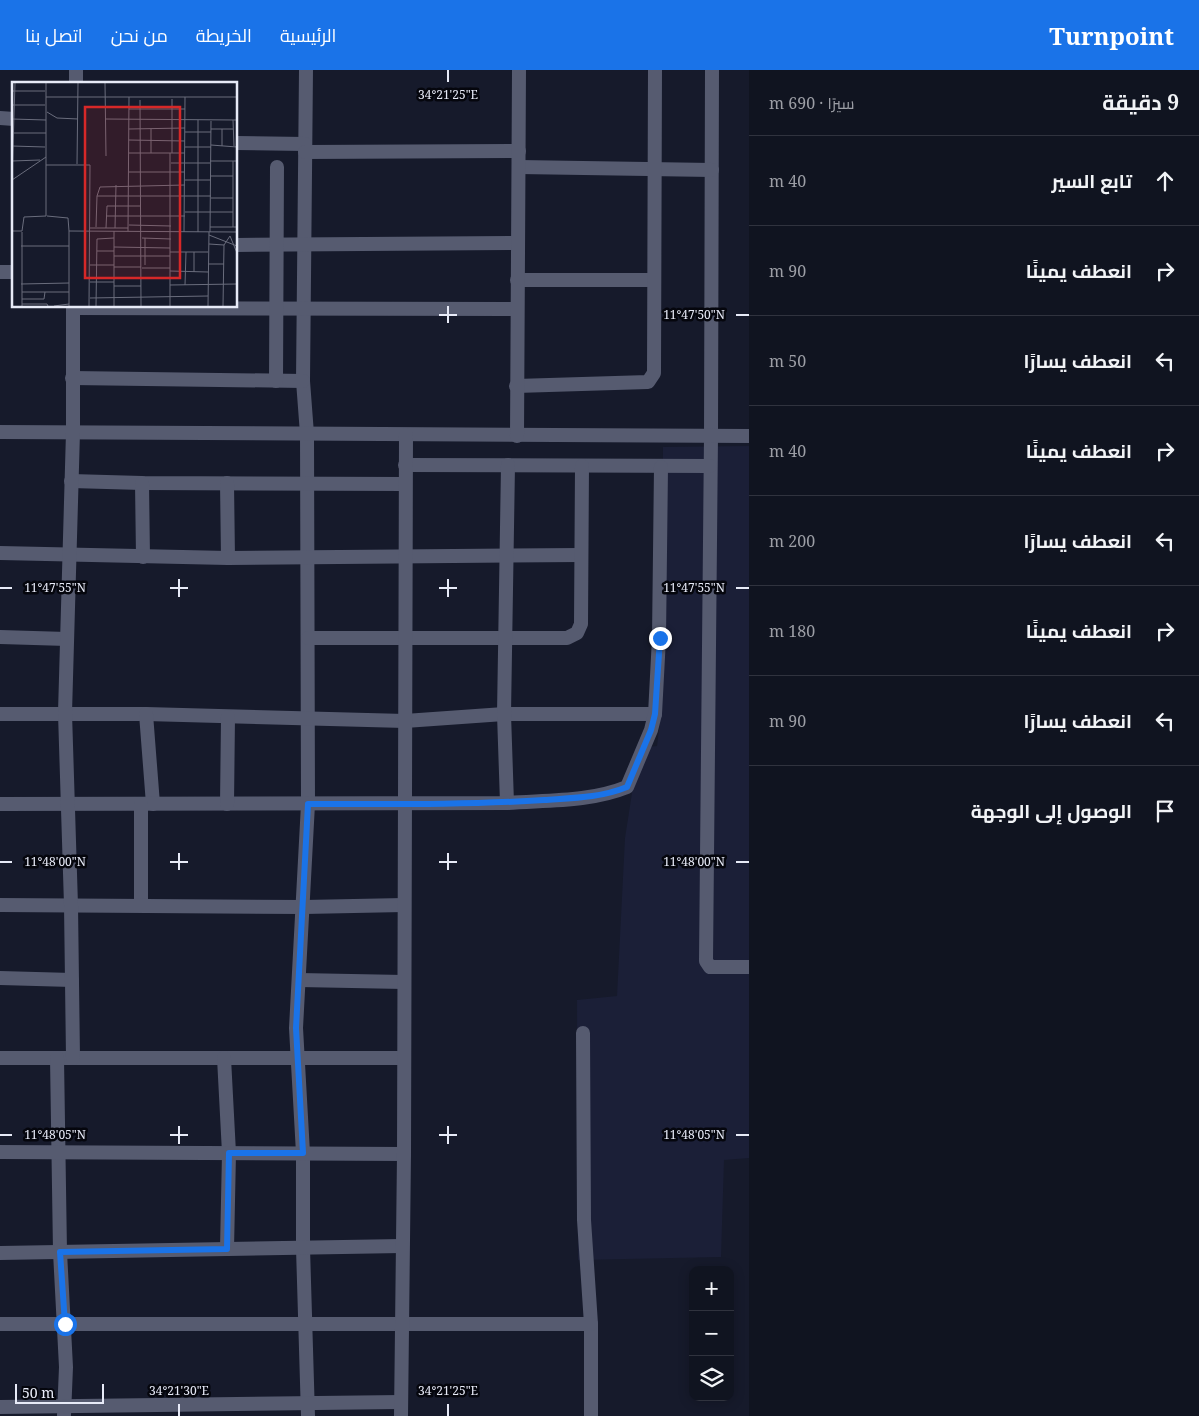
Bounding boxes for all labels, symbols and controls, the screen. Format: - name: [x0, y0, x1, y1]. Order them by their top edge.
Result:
- text: Turnpoint: [1049, 19, 1174, 52]
- text: اتصل بنا: [25, 23, 83, 47]
- text: من نحن: [111, 23, 168, 47]
- text: الخريطة: [196, 23, 252, 47]
- text: الرئيسية: [280, 23, 336, 47]
- inset map: [12, 82, 238, 308]
- text: 34°21'25"E: [418, 86, 478, 103]
- text: 9 دقيقة: [1102, 88, 1179, 116]
- text: سيرًا · 690 m: [769, 92, 855, 114]
- icon: ahead: [1151, 167, 1179, 195]
- text: تابع السير: [1052, 168, 1132, 194]
- text: 40 m: [769, 170, 806, 192]
- icon: right: [1151, 257, 1179, 285]
- text: انعطف يمينًا: [1026, 258, 1132, 284]
- text: 90 m: [769, 260, 806, 282]
- text: 11°47'50"N: [663, 306, 725, 323]
- icon: left: [1151, 347, 1179, 375]
- text: انعطف يسارًا: [1023, 348, 1132, 374]
- text: 50 m: [769, 350, 806, 372]
- icon: right: [1151, 437, 1179, 465]
- text: انعطف يمينًا: [1026, 438, 1132, 464]
- text: 40 m: [769, 440, 806, 462]
- icon: left: [1151, 527, 1179, 555]
- text: انعطف يسارًا: [1023, 528, 1132, 554]
- text: 200 m: [769, 530, 815, 552]
- text: 11°47'55"N: [24, 579, 86, 596]
- text: 11°47'55"N: [663, 579, 725, 596]
- icon: right: [1151, 617, 1179, 645]
- text: انعطف يمينًا: [1026, 618, 1132, 644]
- text: 180 m: [769, 620, 815, 642]
- route end: [649, 627, 672, 650]
- icon: left: [1151, 707, 1179, 735]
- text: انعطف يسارًا: [1023, 708, 1132, 734]
- text: 90 m: [769, 710, 806, 732]
- icon: arrive: [1151, 797, 1179, 825]
- text: الوصول إلى الوجهة: [971, 798, 1132, 824]
- text: 11°48'00"N: [24, 853, 86, 870]
- text: 11°48'00"N: [663, 853, 725, 870]
- text: 11°48'05"N: [24, 1126, 86, 1143]
- text: 11°48'05"N: [663, 1126, 725, 1143]
- map controls: [689, 1266, 734, 1401]
- button: +: [689, 1266, 734, 1311]
- button: −: [689, 1311, 734, 1356]
- route start: [54, 1313, 77, 1336]
- button: layers: [689, 1356, 734, 1401]
- scale bar: [15, 1381, 104, 1404]
- text: 34°21'30"E: [149, 1382, 209, 1399]
- text: 34°21'25"E: [418, 1382, 478, 1399]
- text: 50 m: [22, 1383, 55, 1402]

